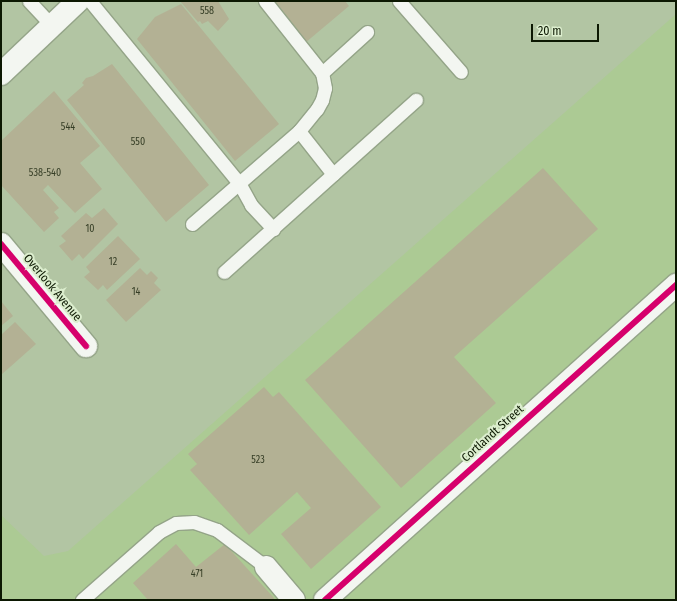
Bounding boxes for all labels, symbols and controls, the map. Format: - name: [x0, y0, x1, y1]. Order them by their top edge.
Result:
- house number: 558: [200, 6, 214, 18]
- scale bar: [533, 16, 601, 42]
- text: 20 m: [538, 24, 562, 38]
- house number: 544: [61, 122, 75, 134]
- house number: 550: [131, 137, 145, 149]
- house number: 538-540: [29, 168, 61, 180]
- house number: 10: [85, 224, 95, 236]
- street label: Overlook Avenue: [20, 252, 84, 324]
- house number: 12: [109, 257, 117, 269]
- house number: 14: [132, 287, 140, 299]
- street label: Cortlandt Street: [459, 403, 527, 465]
- house number: 523: [251, 455, 265, 467]
- house number: 471: [191, 569, 203, 581]

